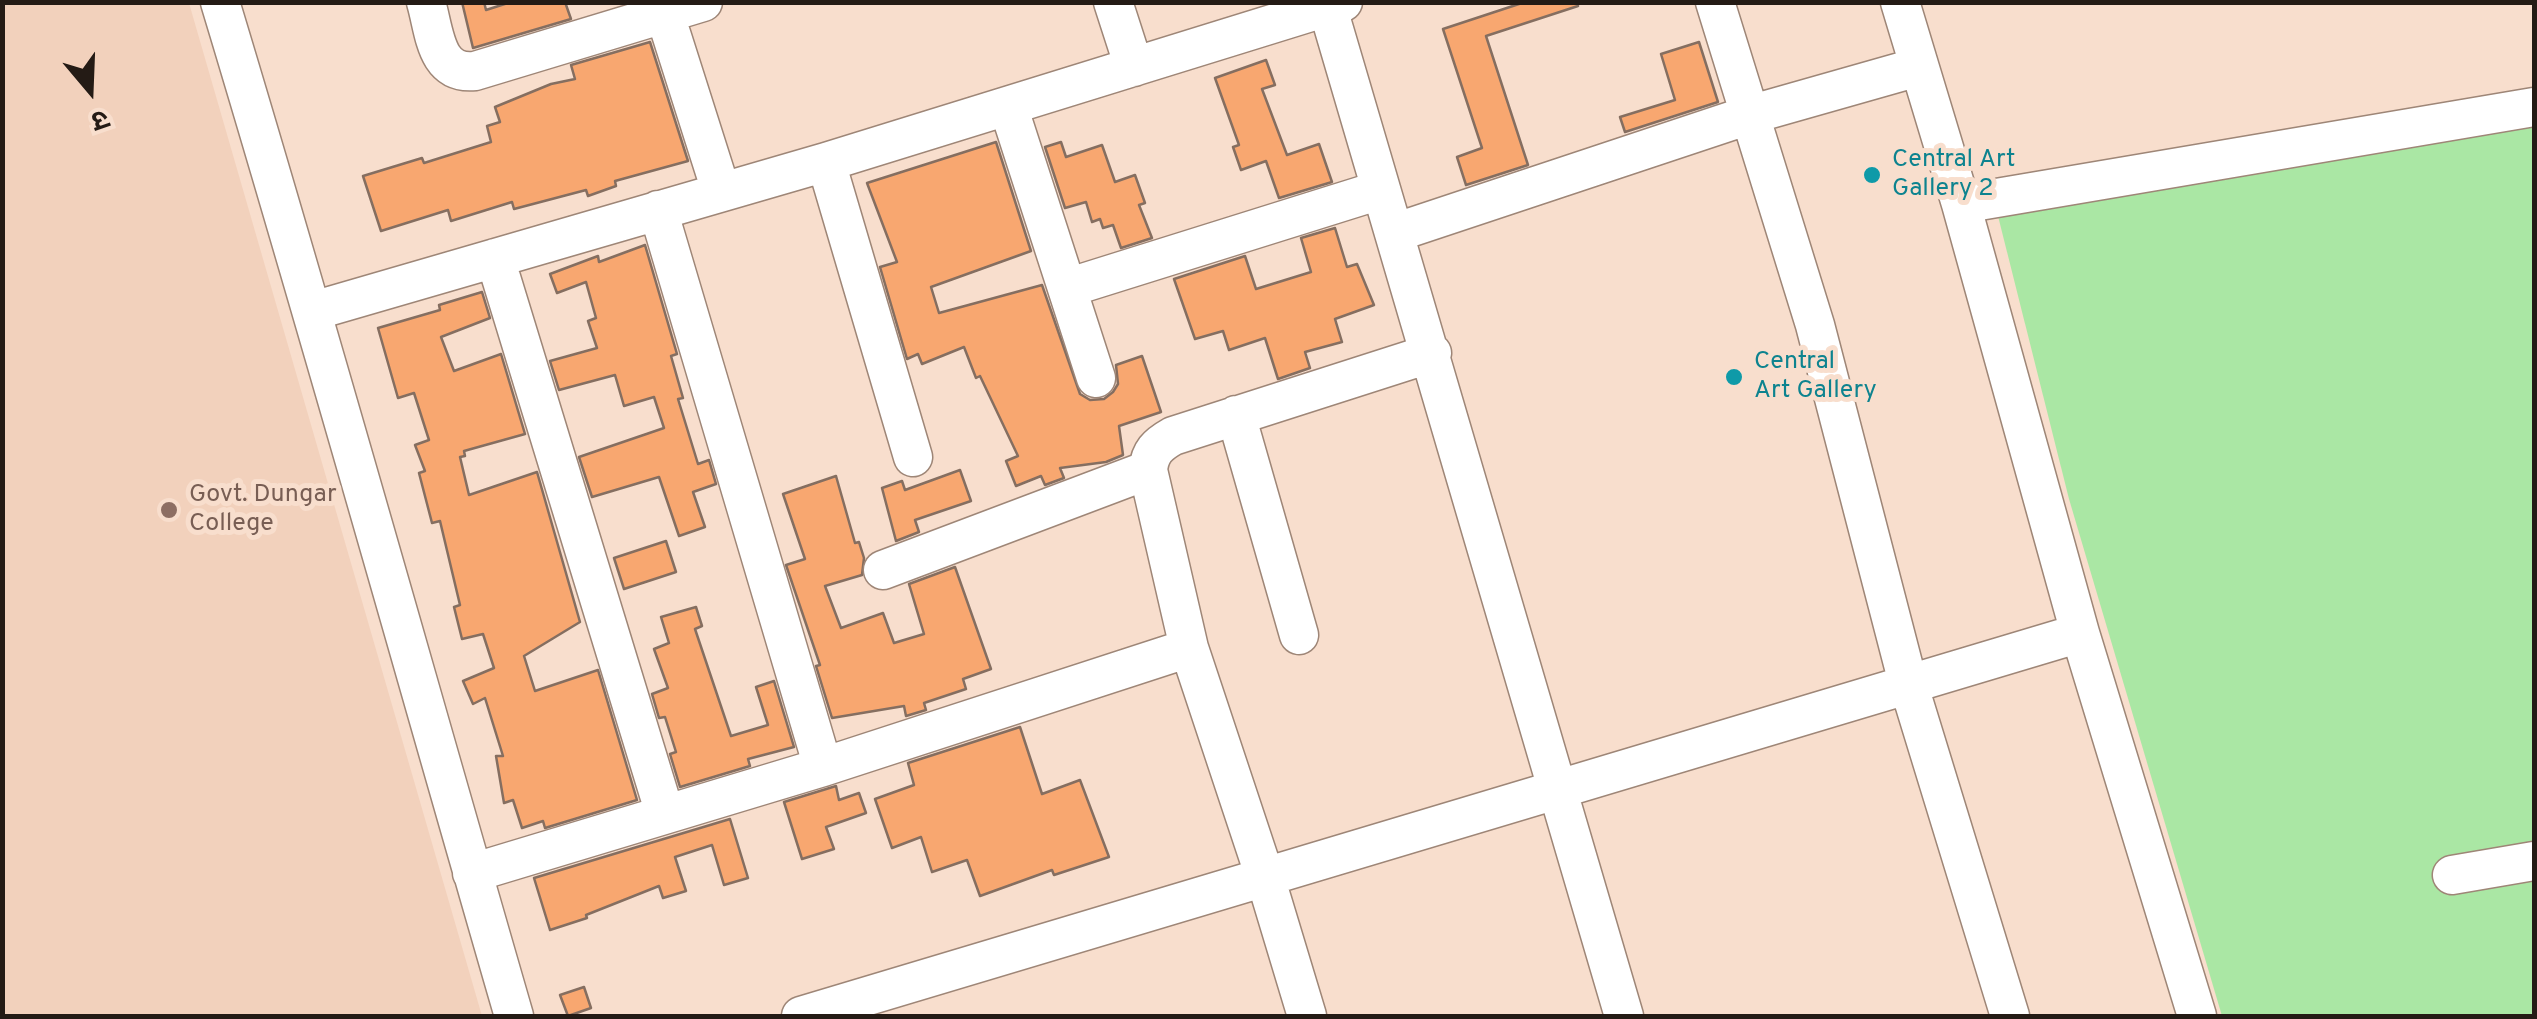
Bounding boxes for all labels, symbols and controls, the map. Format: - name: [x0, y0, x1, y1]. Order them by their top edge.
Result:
- north arrow: [40, 40, 140, 140]
- text: उ: [86, 99, 113, 138]
- place label: Central Art Gallery 2: [1892, 146, 2015, 205]
- marker: Central Art Gallery 2: [1861, 164, 1883, 186]
- place label: Central Art Gallery: [1754, 348, 1877, 407]
- marker: Central Art Gallery: [1723, 366, 1745, 388]
- place label: Govt. Dungar College: [189, 481, 337, 540]
- marker: Govt. Dungar College: [158, 499, 180, 521]

